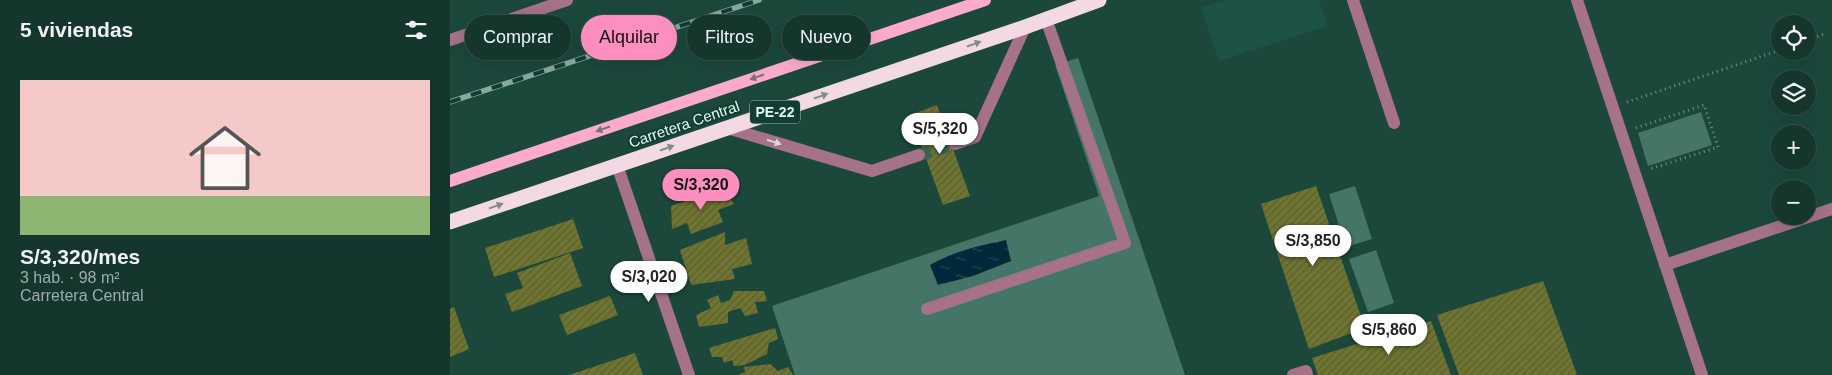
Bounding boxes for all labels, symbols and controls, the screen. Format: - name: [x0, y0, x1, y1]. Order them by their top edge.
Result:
- chip: Comprar: [465, 15, 571, 60]
- chip: Alquilar: [581, 15, 677, 60]
- chip: Filtros: [687, 15, 772, 60]
- chip: Nuevo: [782, 15, 870, 60]
- map controls: [1771, 15, 1816, 225]
- button: locate: [1771, 15, 1816, 60]
- icon: filters: [402, 16, 430, 44]
- text: 5 viviendas: [20, 18, 133, 41]
- one-way arrow: [967, 40, 982, 47]
- button: layers: [1771, 70, 1816, 115]
- one-way arrow: [749, 74, 764, 82]
- one-way arrow: [813, 92, 828, 99]
- street label: Carretera Central: [626, 97, 742, 151]
- road number: PE-22: [750, 100, 800, 124]
- pin: S/5,320: [894, 112, 986, 155]
- icon: home: [180, 113, 270, 203]
- text: S/5,320: [912, 120, 968, 137]
- button: +: [1771, 125, 1816, 170]
- one-way arrow: [595, 126, 610, 134]
- one-way arrow: [767, 138, 782, 146]
- one-way arrow: [659, 144, 674, 152]
- pin: S/3,320: [655, 168, 747, 211]
- text: S/3,320: [673, 176, 729, 193]
- button: −: [1771, 180, 1816, 225]
- one-way arrow: [489, 202, 504, 210]
- pin: S/3,850: [1267, 224, 1359, 267]
- text: S/3,850: [1285, 232, 1341, 249]
- text: S/3,320/mes: [20, 245, 140, 268]
- pin: S/3,020: [603, 260, 695, 303]
- text: S/3,020: [621, 268, 677, 285]
- text: 3 hab. · 98 m²: [20, 269, 120, 286]
- text: Carretera Central: [20, 287, 144, 304]
- pin: S/5,860: [1343, 314, 1435, 356]
- text: S/5,860: [1361, 321, 1417, 338]

